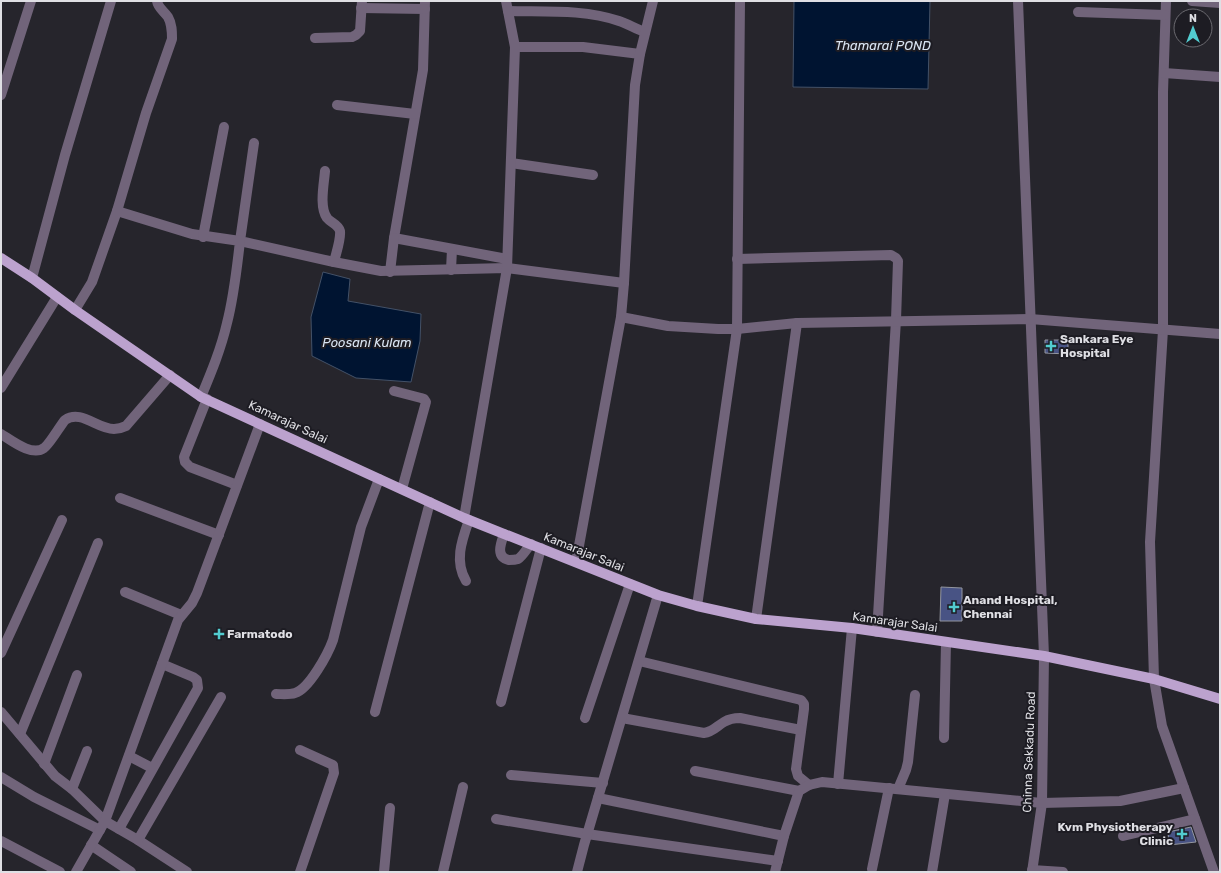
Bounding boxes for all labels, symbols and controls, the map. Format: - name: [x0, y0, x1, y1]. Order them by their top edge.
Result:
- north arrow: [1173, 8, 1213, 48]
- text: N: [1189, 12, 1197, 25]
- water label: Thamarai POND: [835, 38, 931, 53]
- place label: Sankara Eye Hospital: [1060, 332, 1133, 360]
- water label: Poosani Kulam: [322, 335, 412, 350]
- marker: Sankara Eye Hospital: [1045, 340, 1057, 352]
- street label: Kamarajar Salai: [246, 398, 330, 446]
- street label: Kamarajar Salai: [542, 529, 626, 575]
- place label: Anand Hospital, Chennai: [963, 593, 1058, 621]
- marker: Anand Hospital, Chennai: [948, 601, 960, 613]
- street label: Kamarajar Salai: [852, 609, 938, 635]
- place label: Farmatodo: [227, 627, 293, 641]
- marker: Farmatodo: [214, 629, 224, 639]
- street label: Chinna Sekkadu Road: [1020, 691, 1038, 813]
- place label: Kvm Physiotherapy Clinic: [1057, 820, 1173, 848]
- marker: Kvm Physiotherapy Clinic: [1176, 828, 1188, 840]

